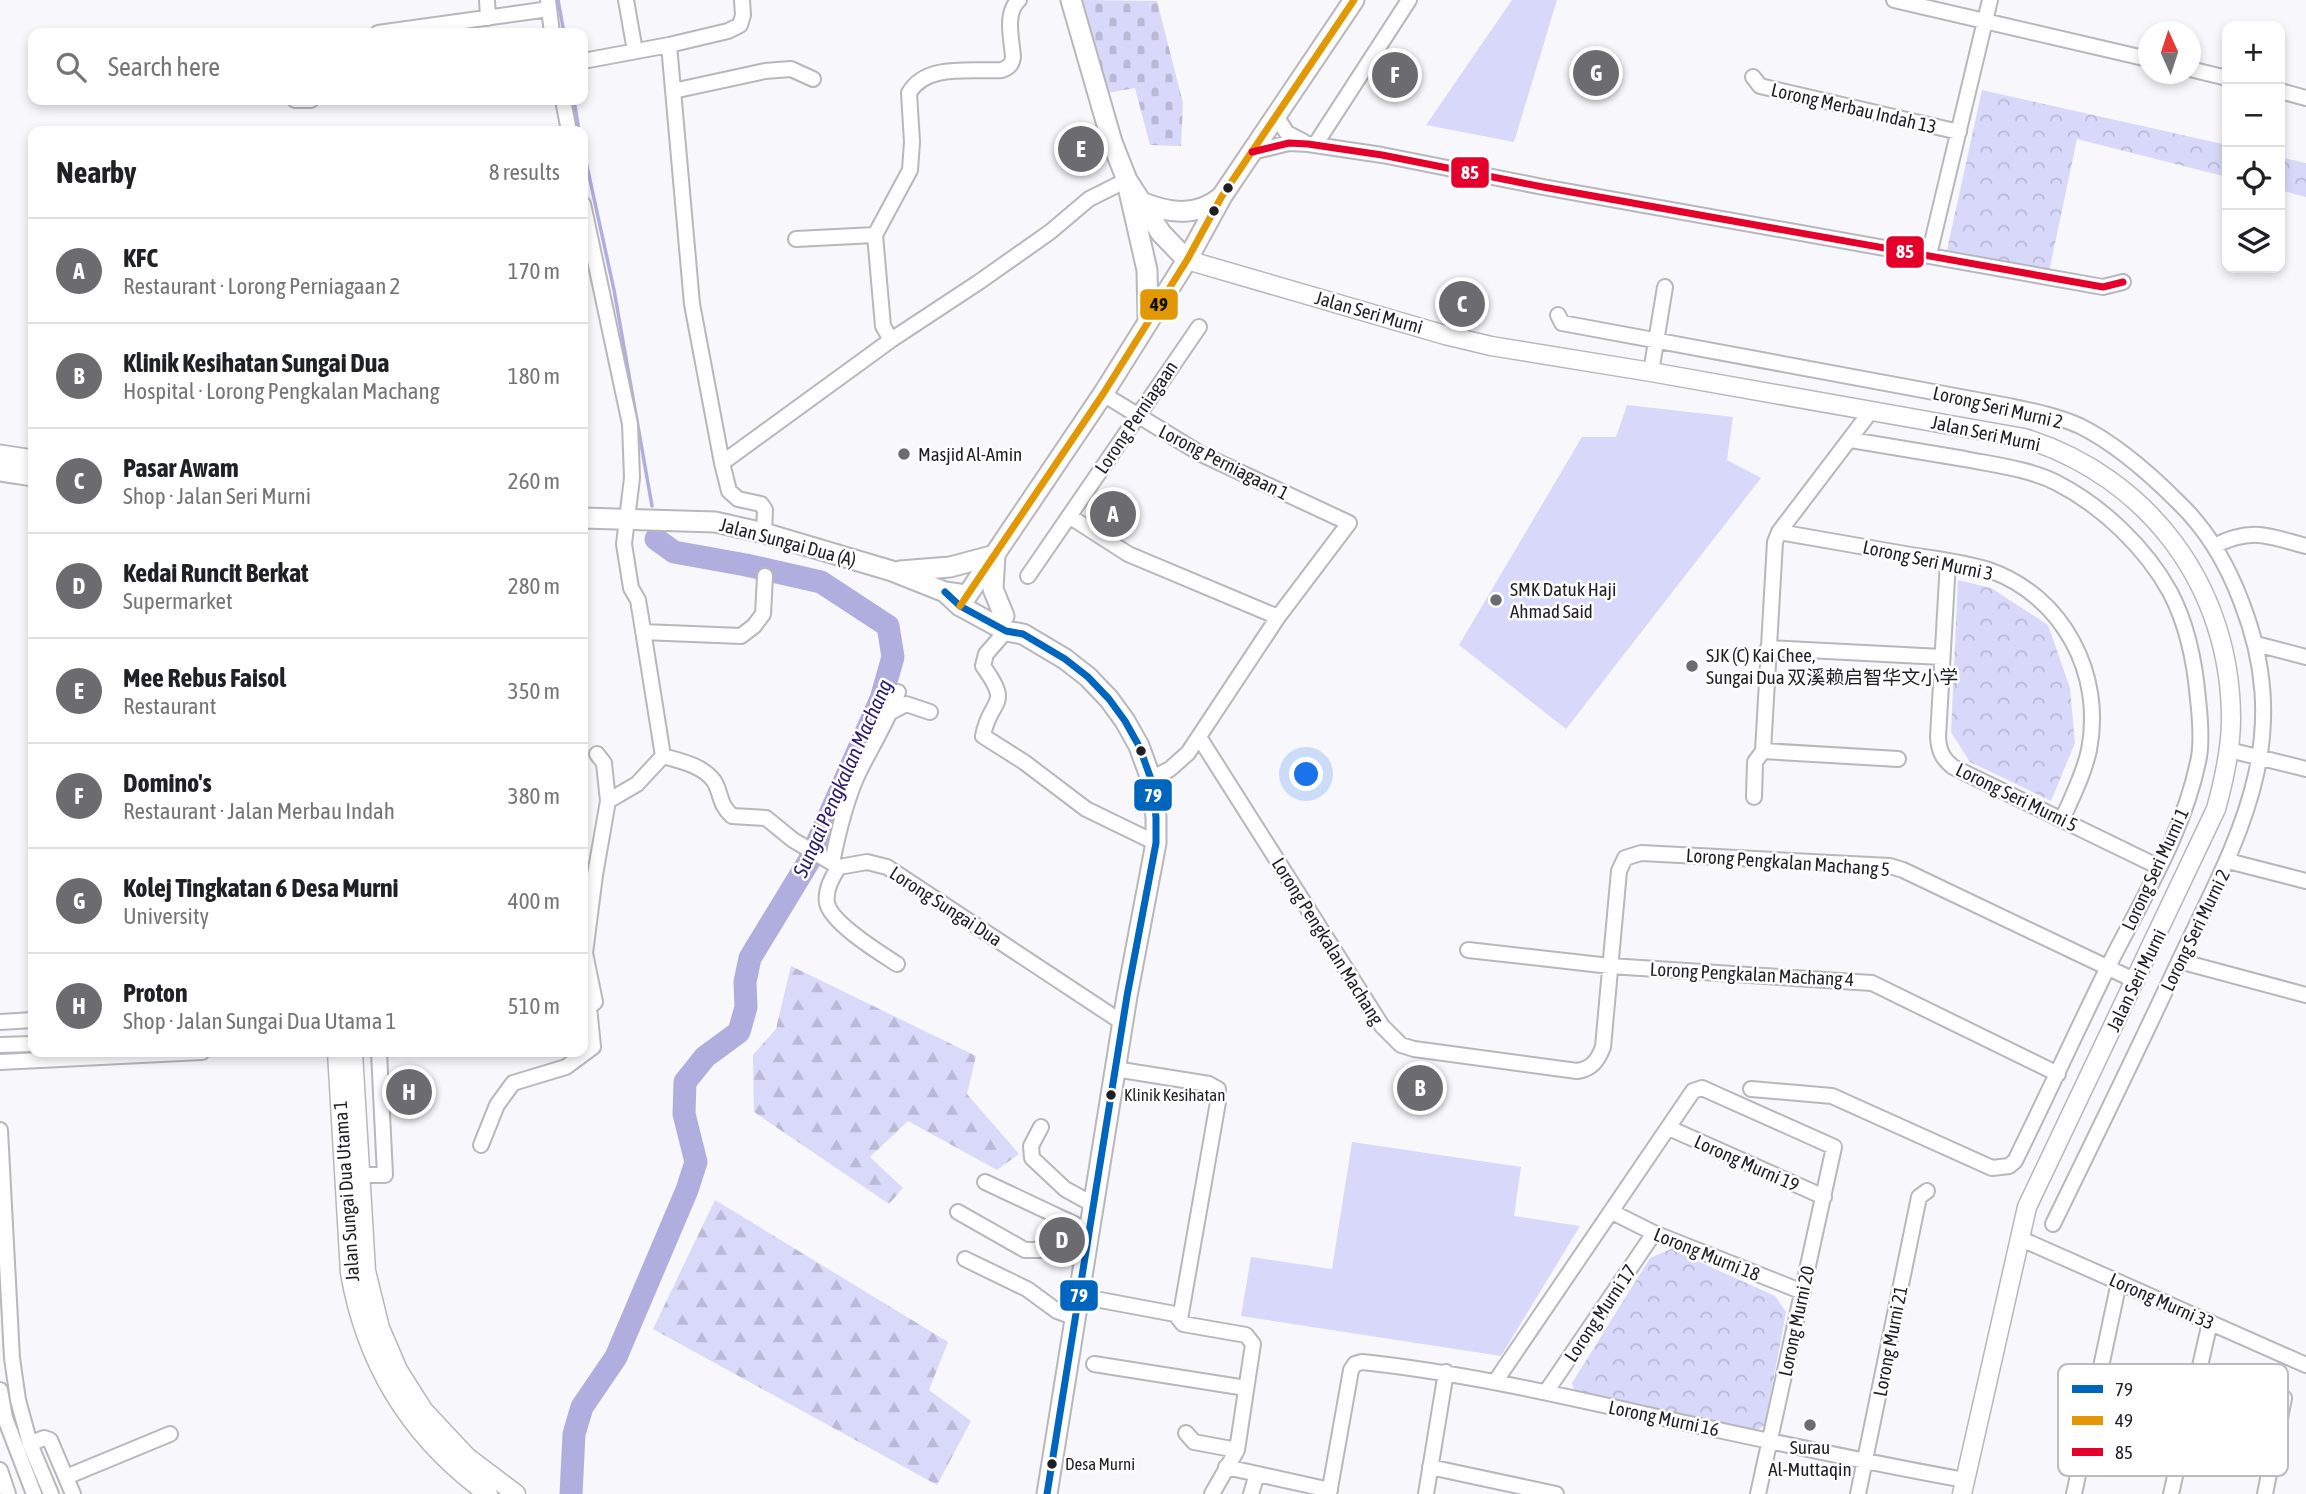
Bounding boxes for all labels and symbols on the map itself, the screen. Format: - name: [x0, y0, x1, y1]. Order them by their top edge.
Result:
- north arrow: [2138, 21, 2201, 84]
- pin: G: [1573, 47, 1619, 99]
- pin: F: [1372, 49, 1418, 101]
- street label: Lorong Merbau Indah 13: [1769, 78, 1939, 138]
- pin: E: [1058, 123, 1104, 175]
- line badge: 85: [1450, 156, 1490, 189]
- text: 85: [1461, 161, 1479, 183]
- unlabelled marker: [1221, 181, 1235, 195]
- unlabelled marker: [1207, 204, 1221, 218]
- line badge: 85: [1885, 235, 1925, 269]
- text: 85: [1896, 240, 1914, 262]
- pin: C: [1439, 278, 1485, 330]
- street label: Jalan Seri Murni: [1313, 286, 1425, 338]
- line badge: 49: [1139, 288, 1179, 321]
- text: 49: [1149, 293, 1168, 315]
- street label: Lorong Perniagaan: [1090, 356, 1182, 478]
- street label: Lorong Seri Murni 2: [1931, 381, 2065, 433]
- street label: Jalan Seri Murni: [1929, 411, 2043, 455]
- street label: Lorong Perniagaan 1: [1155, 420, 1293, 504]
- place label: Masjid Al-Amin: [918, 443, 1022, 465]
- marker: Masjid Al-Amin: [896, 446, 912, 462]
- pin: A: [1090, 488, 1136, 540]
- street label: Jalan Sungai Dua (A): [717, 513, 859, 571]
- street label: Lorong Seri Murni 3: [1861, 535, 1995, 585]
- place label: SMK Datuk Haji Ahmad Said: [1510, 578, 1616, 622]
- marker: SMK Datuk Haji Ahmad Said: [1488, 592, 1504, 608]
- place label: SJK (C) Kai Chee, Sungai Dua 双溪赖启智华文小学: [1706, 644, 1958, 688]
- marker: SJK (C) Kai Chee, Sungai Dua 双溪赖启智华文小学: [1684, 658, 1700, 674]
- water label: Sungai Pengkalan Machang: [787, 675, 896, 882]
- unlabelled marker: [1134, 744, 1148, 758]
- your location: [1289, 757, 1323, 791]
- street label: Lorong Seri Murni 5: [1953, 758, 2081, 836]
- line badge: 79: [1133, 778, 1173, 812]
- text: 79: [1144, 784, 1162, 806]
- street label: Lorong Seri Murni 1: [2117, 804, 2193, 934]
- street label: Lorong Pengkalan Machang 5: [1685, 844, 1891, 880]
- street label: Lorong Pengkalan Machang: [1268, 853, 1389, 1029]
- street label: Lorong Sungai Dua: [886, 862, 1006, 950]
- street label: Lorong Seri Murni 2: [2156, 866, 2234, 994]
- street label: Jalan Seri Murni: [2102, 925, 2170, 1035]
- street label: Lorong Pengkalan Machang 4: [1649, 958, 1855, 990]
- pin: B: [1397, 1062, 1443, 1114]
- pin: H: [386, 1066, 432, 1118]
- place label: Klinik Kesihatan: [1124, 1085, 1226, 1105]
- marker: Klinik Kesihatan: [1104, 1088, 1118, 1102]
- street label: Jalan Sungai Dua Utama 1: [329, 1100, 363, 1282]
- street label: Lorong Murni 19: [1691, 1130, 1803, 1196]
- pin: D: [1039, 1214, 1085, 1266]
- street label: Lorong Murni 18: [1651, 1223, 1763, 1285]
- street label: Lorong Murni 17: [1559, 1260, 1641, 1366]
- street label: Lorong Murni 20: [1774, 1264, 1818, 1378]
- street label: Lorong Murni 33: [2106, 1268, 2218, 1334]
- line badge: 79: [1059, 1279, 1099, 1312]
- text: 79: [1070, 1284, 1088, 1306]
- street label: Lorong Murni 21: [1868, 1284, 1912, 1398]
- legend: [2058, 1364, 2288, 1476]
- text: 79: [2115, 1378, 2133, 1400]
- street label: Lorong Murni 16: [1607, 1396, 1721, 1440]
- text: 49: [2115, 1409, 2133, 1431]
- marker: Surau Al-Muttaqin: [1802, 1417, 1818, 1433]
- place label: Surau Al-Muttaqin: [1768, 1436, 1852, 1480]
- text: 85: [2115, 1441, 2133, 1463]
- place label: Desa Murni: [1065, 1454, 1135, 1474]
- marker: Desa Murni: [1045, 1457, 1059, 1471]

